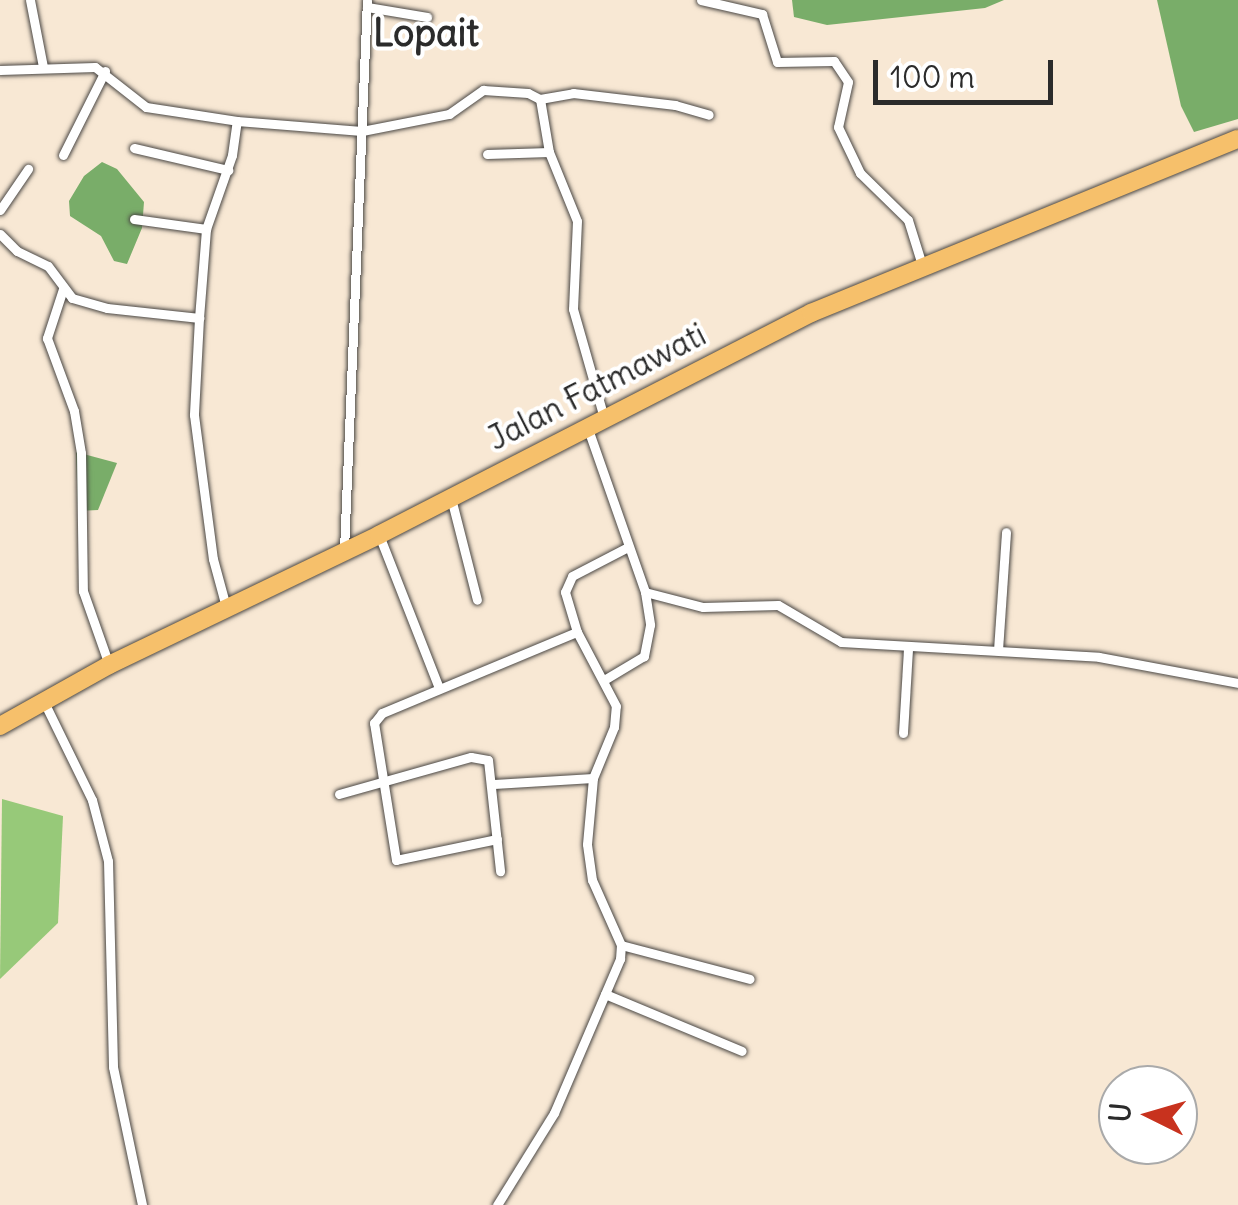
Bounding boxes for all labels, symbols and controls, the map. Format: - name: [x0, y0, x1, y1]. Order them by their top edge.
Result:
- district label: Lopait: [373, 10, 479, 56]
- scale bar: [878, 40, 1058, 102]
- text: 100 m: [890, 58, 975, 96]
- street label: Jalan Fatmawati: [482, 316, 712, 458]
- north arrow: [1098, 1065, 1198, 1165]
- text: U: [1101, 1101, 1139, 1124]

